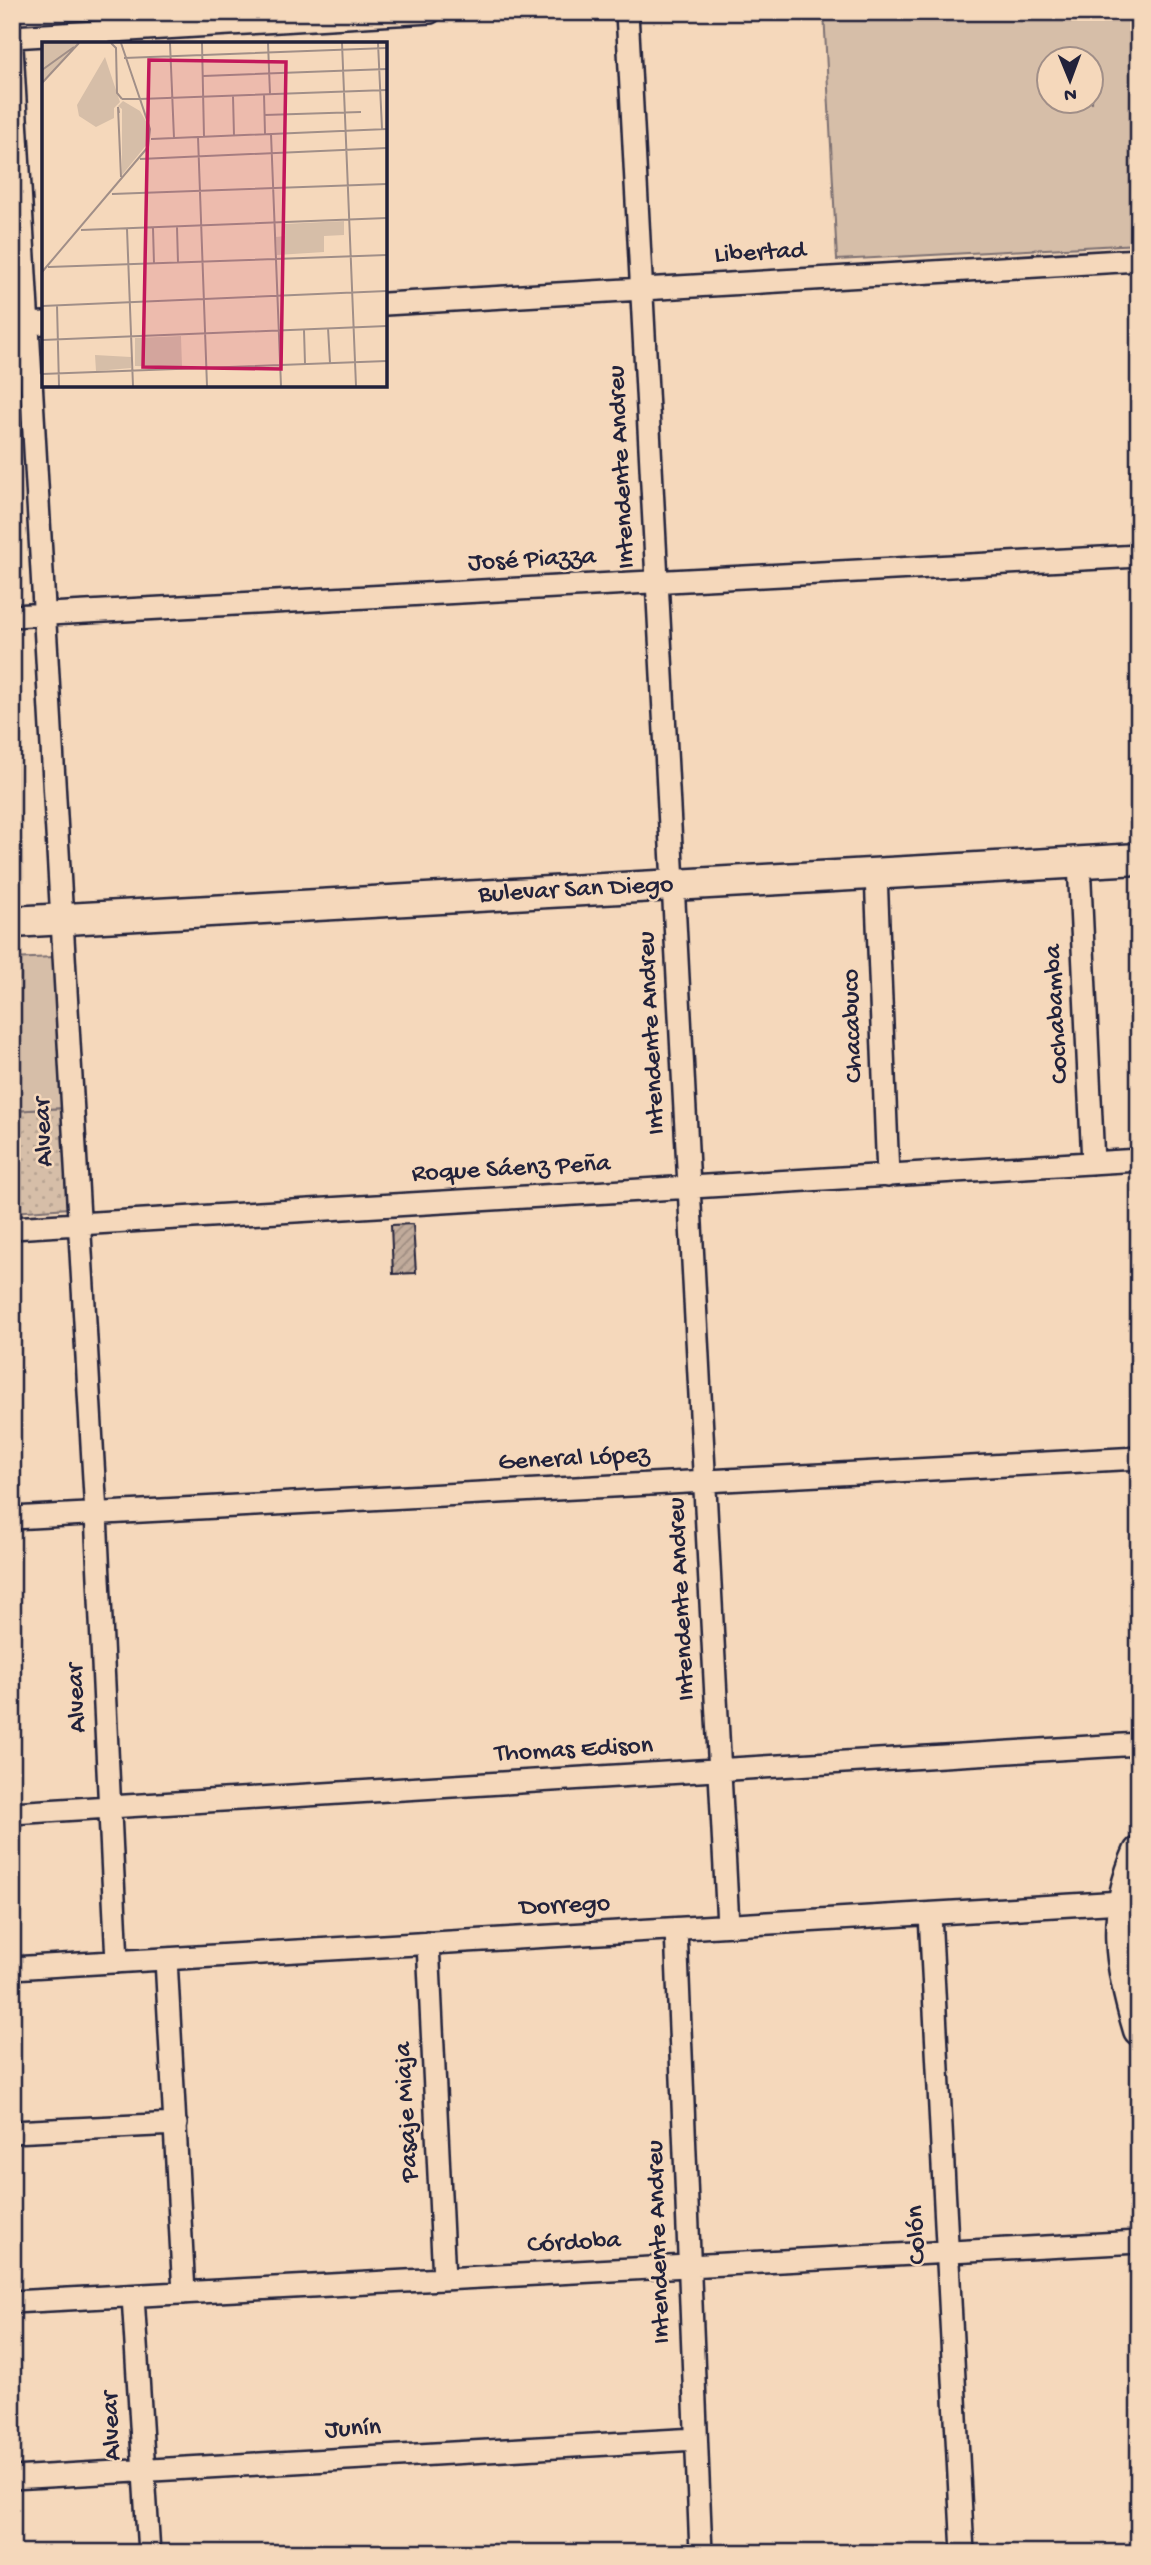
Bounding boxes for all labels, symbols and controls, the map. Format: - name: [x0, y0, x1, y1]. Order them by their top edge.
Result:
- inset map: [42, 42, 387, 387]
- north arrow: [1036, 46, 1106, 116]
- text: N: [1064, 82, 1077, 105]
- street label: Libertad: [713, 236, 808, 272]
- street label: Intendente Andreu: [602, 364, 644, 570]
- street label: José Piazza: [467, 542, 598, 580]
- street label: Bulevar San Diego: [477, 870, 674, 912]
- street label: Intendente Andreu: [632, 930, 674, 1136]
- street label: Cochabamba: [1039, 942, 1077, 1085]
- street label: Chacabuco: [837, 968, 871, 1084]
- street label: Alvear: [28, 1094, 62, 1168]
- street label: Roque Sáenz Peña: [411, 1149, 613, 1191]
- street label: General López: [497, 1440, 652, 1479]
- street label: Intendente Andreu: [662, 1496, 704, 1702]
- street label: Alvear: [61, 1660, 95, 1734]
- street label: Thomas Edison: [492, 1731, 655, 1771]
- street label: Dorrego: [517, 1889, 611, 1925]
- street label: Pasaje Miaja: [389, 2040, 427, 2184]
- street label: Intendente Andreu: [641, 2140, 679, 2344]
- street label: Colón: [901, 2204, 935, 2265]
- street label: Córdoba: [526, 2226, 623, 2262]
- street label: Alvear: [96, 2388, 130, 2462]
- street label: Junín: [324, 2413, 383, 2447]

